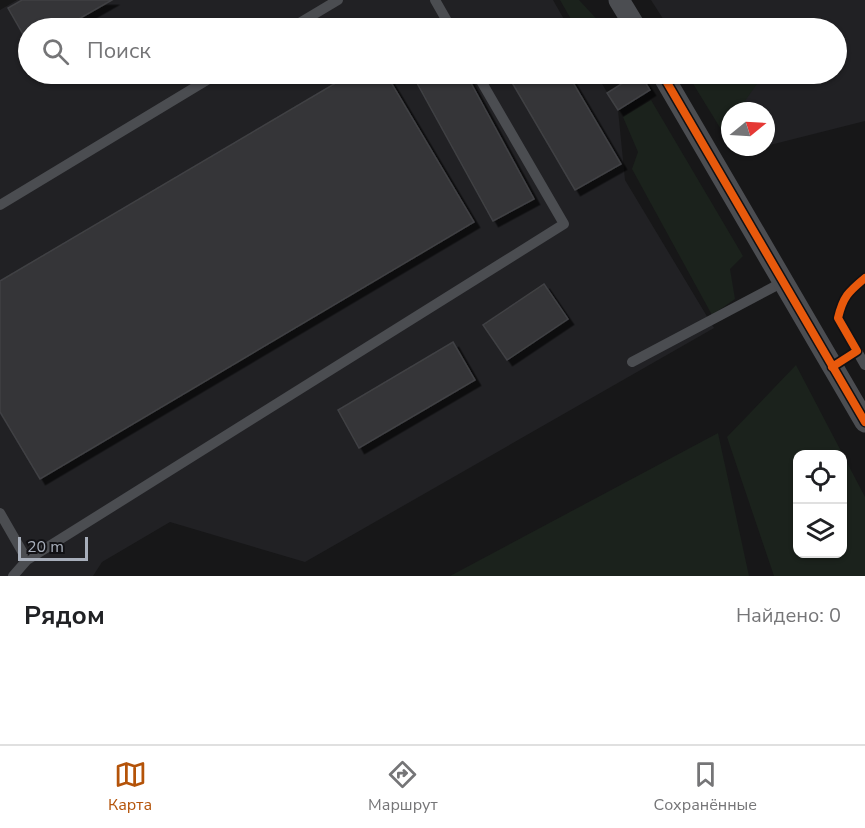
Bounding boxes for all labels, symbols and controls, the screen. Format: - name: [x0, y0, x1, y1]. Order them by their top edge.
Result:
- search box: [18, 18, 847, 84]
- icon: search: [39, 35, 72, 68]
- text: Поиск: [87, 36, 151, 66]
- north arrow: [721, 102, 775, 156]
- map controls: [793, 450, 847, 558]
- button: locate: [793, 450, 847, 504]
- button: layers: [793, 504, 847, 558]
- scale bar: [18, 534, 88, 562]
- text: 20 m: [27, 536, 64, 558]
- text: Рядом: [24, 598, 105, 633]
- text: Найдено: 0: [736, 602, 841, 629]
- tab: Карта: [108, 758, 152, 816]
- tab: Маршрут: [368, 758, 438, 816]
- tab: Сохранённые: [654, 758, 757, 816]

